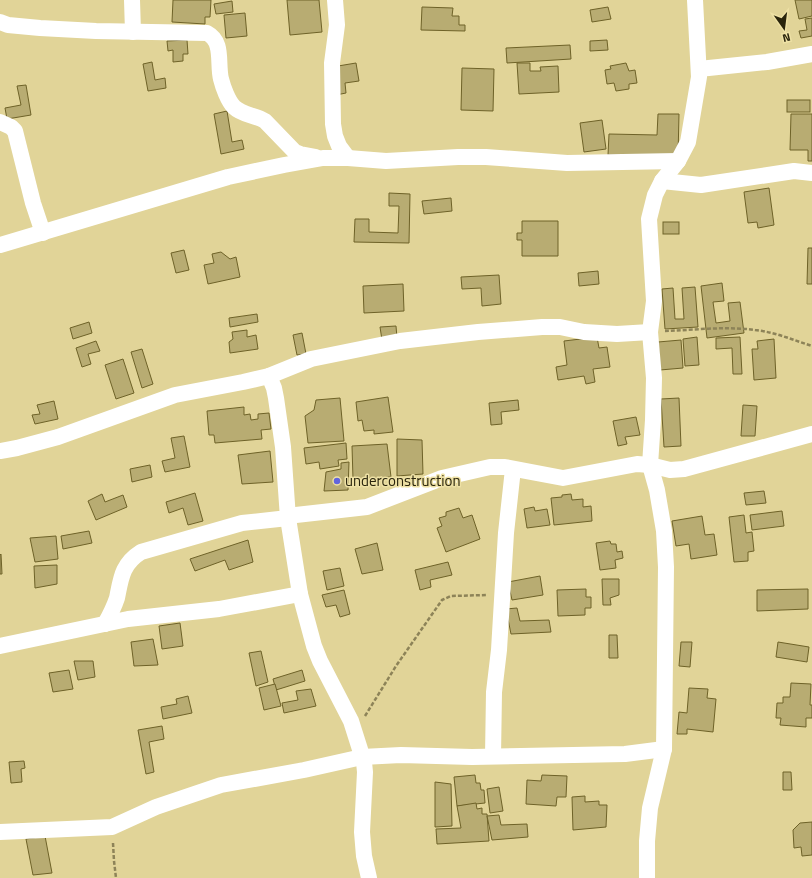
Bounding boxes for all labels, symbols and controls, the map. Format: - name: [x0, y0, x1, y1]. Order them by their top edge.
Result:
- north arrow: [764, 8, 804, 48]
- text: N: [781, 29, 792, 46]
- place label: underconstruction: [345, 469, 460, 492]
- marker: underconstruction: [332, 476, 342, 486]

